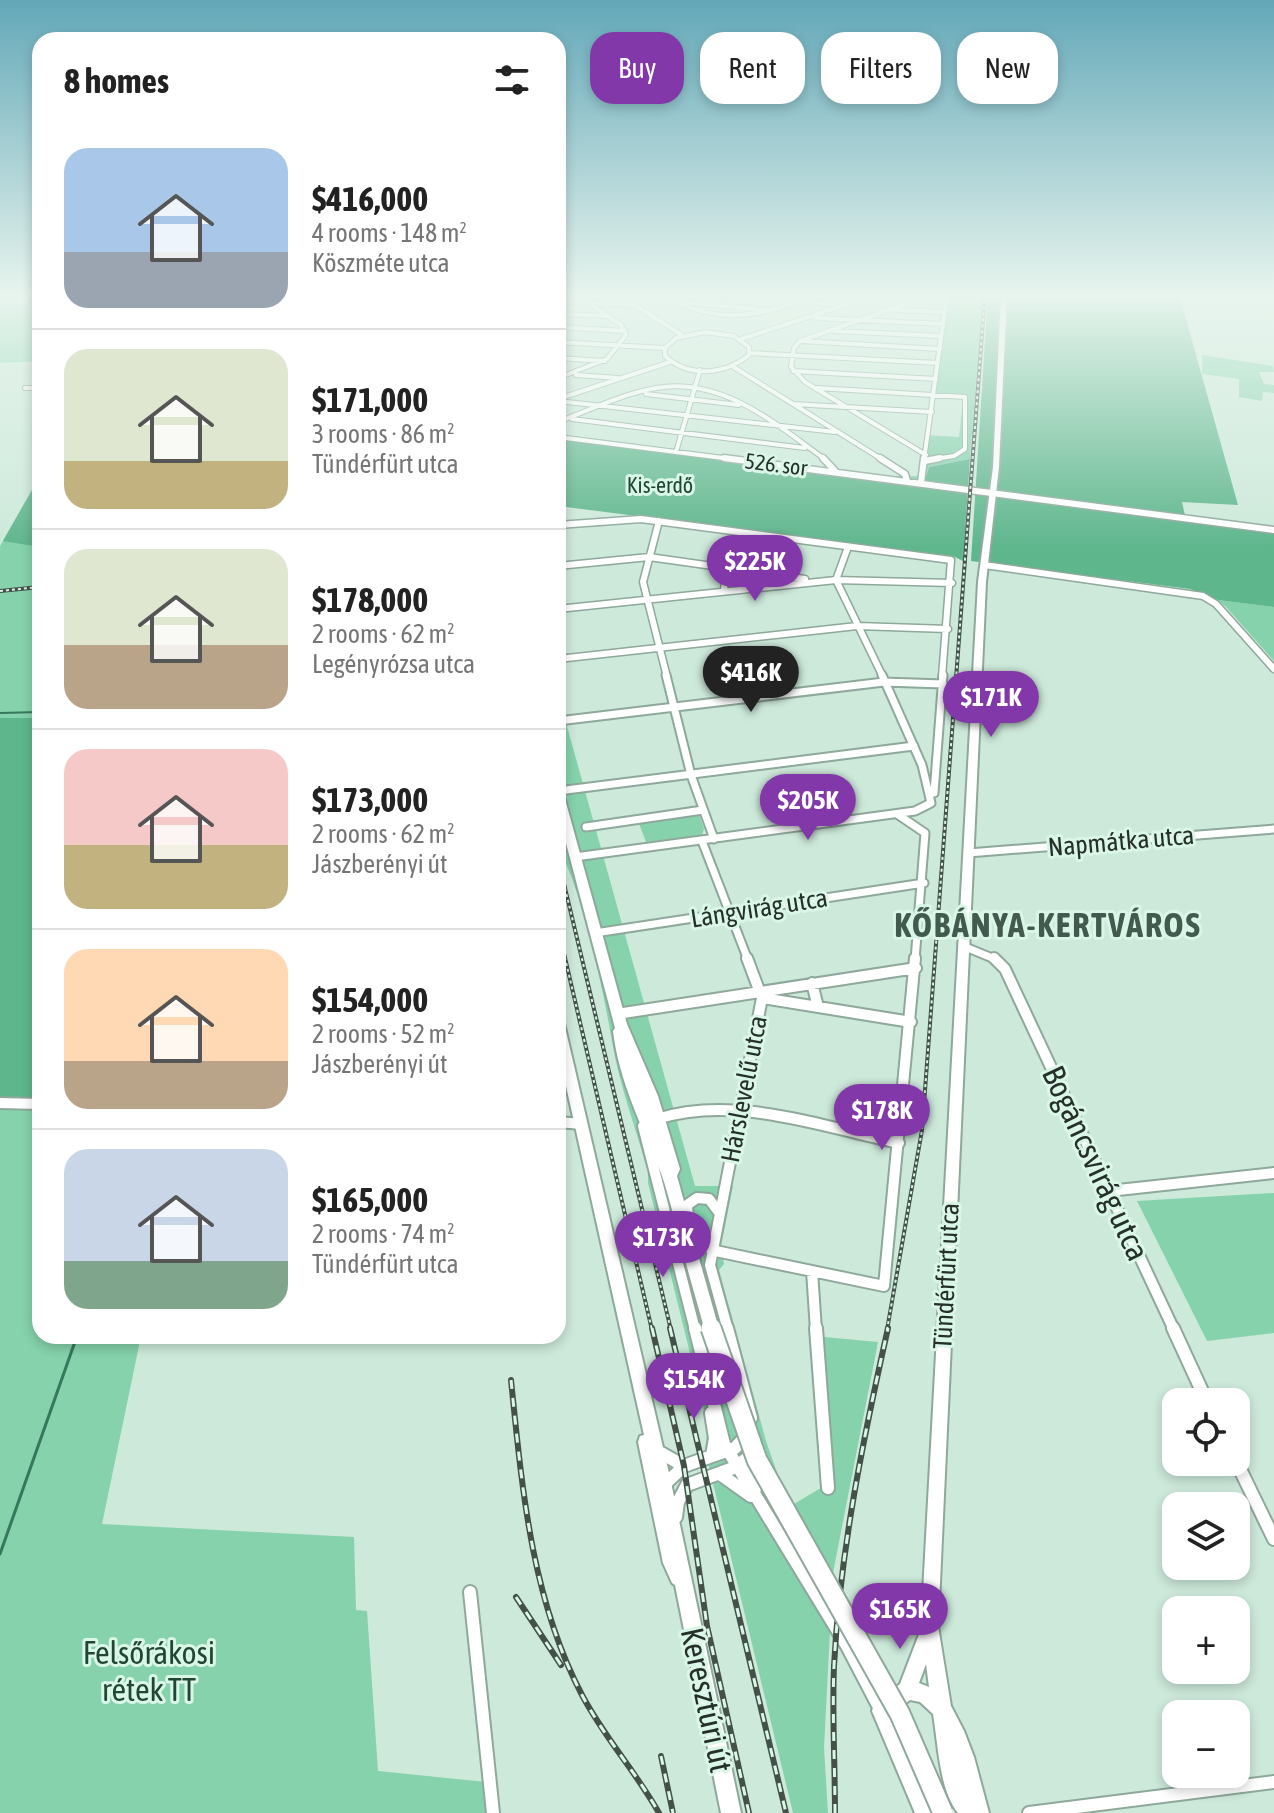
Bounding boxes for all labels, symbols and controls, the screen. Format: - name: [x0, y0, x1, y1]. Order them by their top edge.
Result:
- chip: Buy: [590, 32, 684, 104]
- chip: Rent: [700, 32, 805, 104]
- chip: Filters: [821, 32, 941, 104]
- chip: New: [957, 32, 1058, 104]
- icon: filters: [490, 58, 534, 102]
- text: 8 homes: [64, 61, 169, 100]
- text: $416,000: [312, 179, 428, 218]
- icon: home: [128, 180, 224, 276]
- text: 4 rooms · 148 m²: [312, 218, 467, 248]
- text: Köszméte utca: [312, 248, 450, 278]
- text: $171,000: [312, 380, 428, 419]
- icon: home: [128, 381, 224, 477]
- text: 3 rooms · 86 m²: [312, 419, 454, 449]
- street label: 526. sor: [743, 447, 809, 481]
- text: Tündérfürt utca: [312, 449, 459, 479]
- park label: Kis-erdő: [627, 472, 693, 498]
- pin: $225K: [699, 535, 811, 603]
- text: $225K: [725, 546, 785, 576]
- text: $178,000: [312, 580, 428, 619]
- icon: home: [128, 581, 224, 677]
- text: 2 rooms · 62 m²: [312, 619, 454, 649]
- pin: $416K: [695, 646, 807, 714]
- text: Legényrózsa utca: [312, 649, 475, 679]
- text: $416K: [721, 657, 781, 687]
- pin: $171K: [935, 671, 1047, 739]
- text: $171K: [961, 682, 1021, 712]
- pin: $205K: [752, 774, 864, 842]
- text: $173,000: [312, 780, 428, 819]
- icon: home: [128, 781, 224, 877]
- text: $205K: [778, 785, 838, 815]
- text: 2 rooms · 62 m²: [312, 819, 454, 849]
- street label: Napmátka utca: [1047, 820, 1195, 862]
- text: Jászberényi út: [312, 849, 447, 879]
- street label: Lángvirág utca: [688, 882, 830, 934]
- district label: KŐBÁNYA-KERTVÁROS: [894, 905, 1202, 944]
- text: $154,000: [312, 980, 428, 1019]
- icon: home: [128, 981, 224, 1077]
- street label: Hárslevelű utca: [715, 1013, 773, 1165]
- text: 2 rooms · 52 m²: [312, 1019, 454, 1049]
- text: Jászberényi út: [312, 1049, 447, 1079]
- street label: Bogáncsvirág utca: [1035, 1060, 1157, 1266]
- pin: $178K: [826, 1084, 938, 1152]
- text: $178K: [852, 1095, 912, 1125]
- text: $165,000: [312, 1180, 428, 1219]
- icon: home: [128, 1181, 224, 1277]
- street label: Tündérfürt utca: [927, 1202, 965, 1350]
- pin: $173K: [607, 1211, 719, 1279]
- text: 2 rooms · 74 m²: [312, 1219, 454, 1249]
- text: $173K: [633, 1222, 693, 1252]
- text: Tündérfürt utca: [312, 1249, 459, 1279]
- pin: $154K: [638, 1353, 750, 1421]
- text: $154K: [664, 1364, 724, 1394]
- map controls: [1162, 1388, 1250, 1788]
- button: locate: [1162, 1388, 1250, 1476]
- button: layers: [1162, 1492, 1250, 1580]
- pin: $165K: [844, 1583, 956, 1651]
- text: $165K: [870, 1594, 930, 1624]
- button: +: [1162, 1596, 1250, 1684]
- street label: Keresztúri út: [674, 1624, 740, 1776]
- park label: Felsőrákosi rétek TT: [83, 1634, 215, 1708]
- button: −: [1162, 1700, 1250, 1788]

